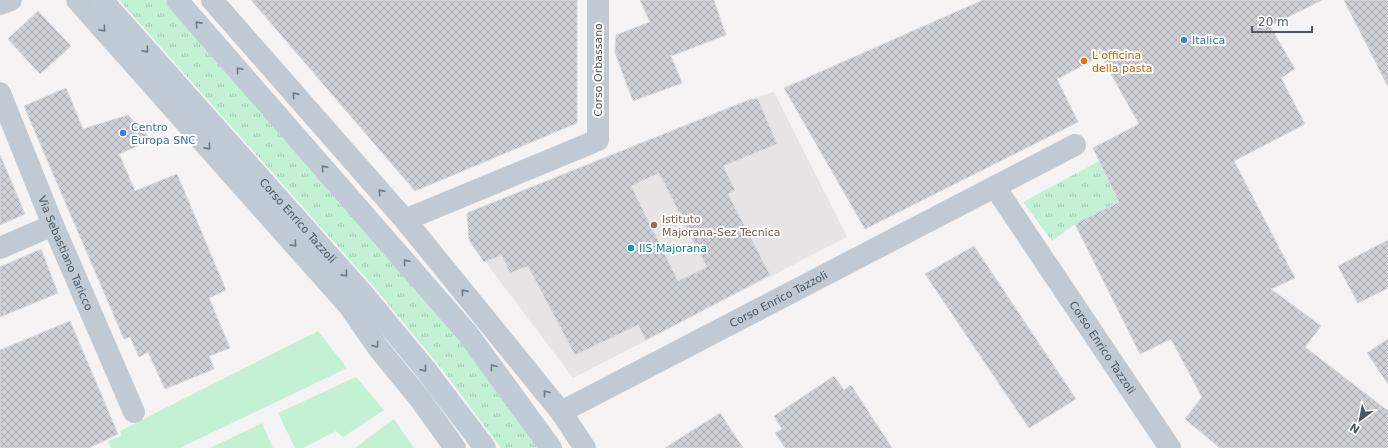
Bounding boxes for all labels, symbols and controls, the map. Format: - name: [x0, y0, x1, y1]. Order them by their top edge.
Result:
- scale bar: [1252, 8, 1312, 34]
- text: 20 m: [1258, 15, 1289, 29]
- one-way arrow: [196, 21, 203, 28]
- street label: Corso Orbassano: [592, 23, 605, 117]
- one-way arrow: [98, 24, 105, 32]
- place label: Italica: [1192, 34, 1225, 47]
- marker: Italica: [1179, 35, 1189, 45]
- one-way arrow: [142, 45, 149, 53]
- place label: L'officina della pasta: [1092, 49, 1153, 75]
- marker: L'officina della pasta: [1079, 56, 1089, 66]
- one-way arrow: [236, 67, 243, 74]
- one-way arrow: [293, 92, 300, 99]
- place label: Centro Europa SNC: [131, 121, 196, 147]
- marker: Centro Europa SNC: [118, 128, 128, 138]
- one-way arrow: [203, 142, 210, 150]
- one-way arrow: [321, 165, 328, 173]
- street label: Corso Enrico Tazzoli: [257, 176, 339, 266]
- one-way arrow: [379, 190, 386, 197]
- street label: Via Sebastiano Taricco: [35, 194, 95, 313]
- place label: Istituto Majorana-Sez Tecnica: [662, 213, 780, 239]
- marker: Istituto Majorana-Sez Tecnica: [649, 220, 659, 230]
- one-way arrow: [290, 239, 297, 247]
- place label: IIS Majorana: [639, 242, 707, 255]
- marker: IIS Majorana: [626, 243, 636, 253]
- one-way arrow: [404, 259, 411, 267]
- one-way arrow: [340, 269, 348, 277]
- street label: Corso Enrico Tazzoli: [727, 269, 830, 330]
- one-way arrow: [462, 290, 469, 297]
- street label: Corso Enrico Tazzoli: [1066, 299, 1138, 396]
- one-way arrow: [371, 341, 379, 348]
- one-way arrow: [420, 364, 427, 371]
- one-way arrow: [490, 364, 497, 371]
- one-way arrow: [544, 391, 551, 398]
- north arrow: [1340, 400, 1380, 440]
- text: N: [1348, 420, 1362, 436]

